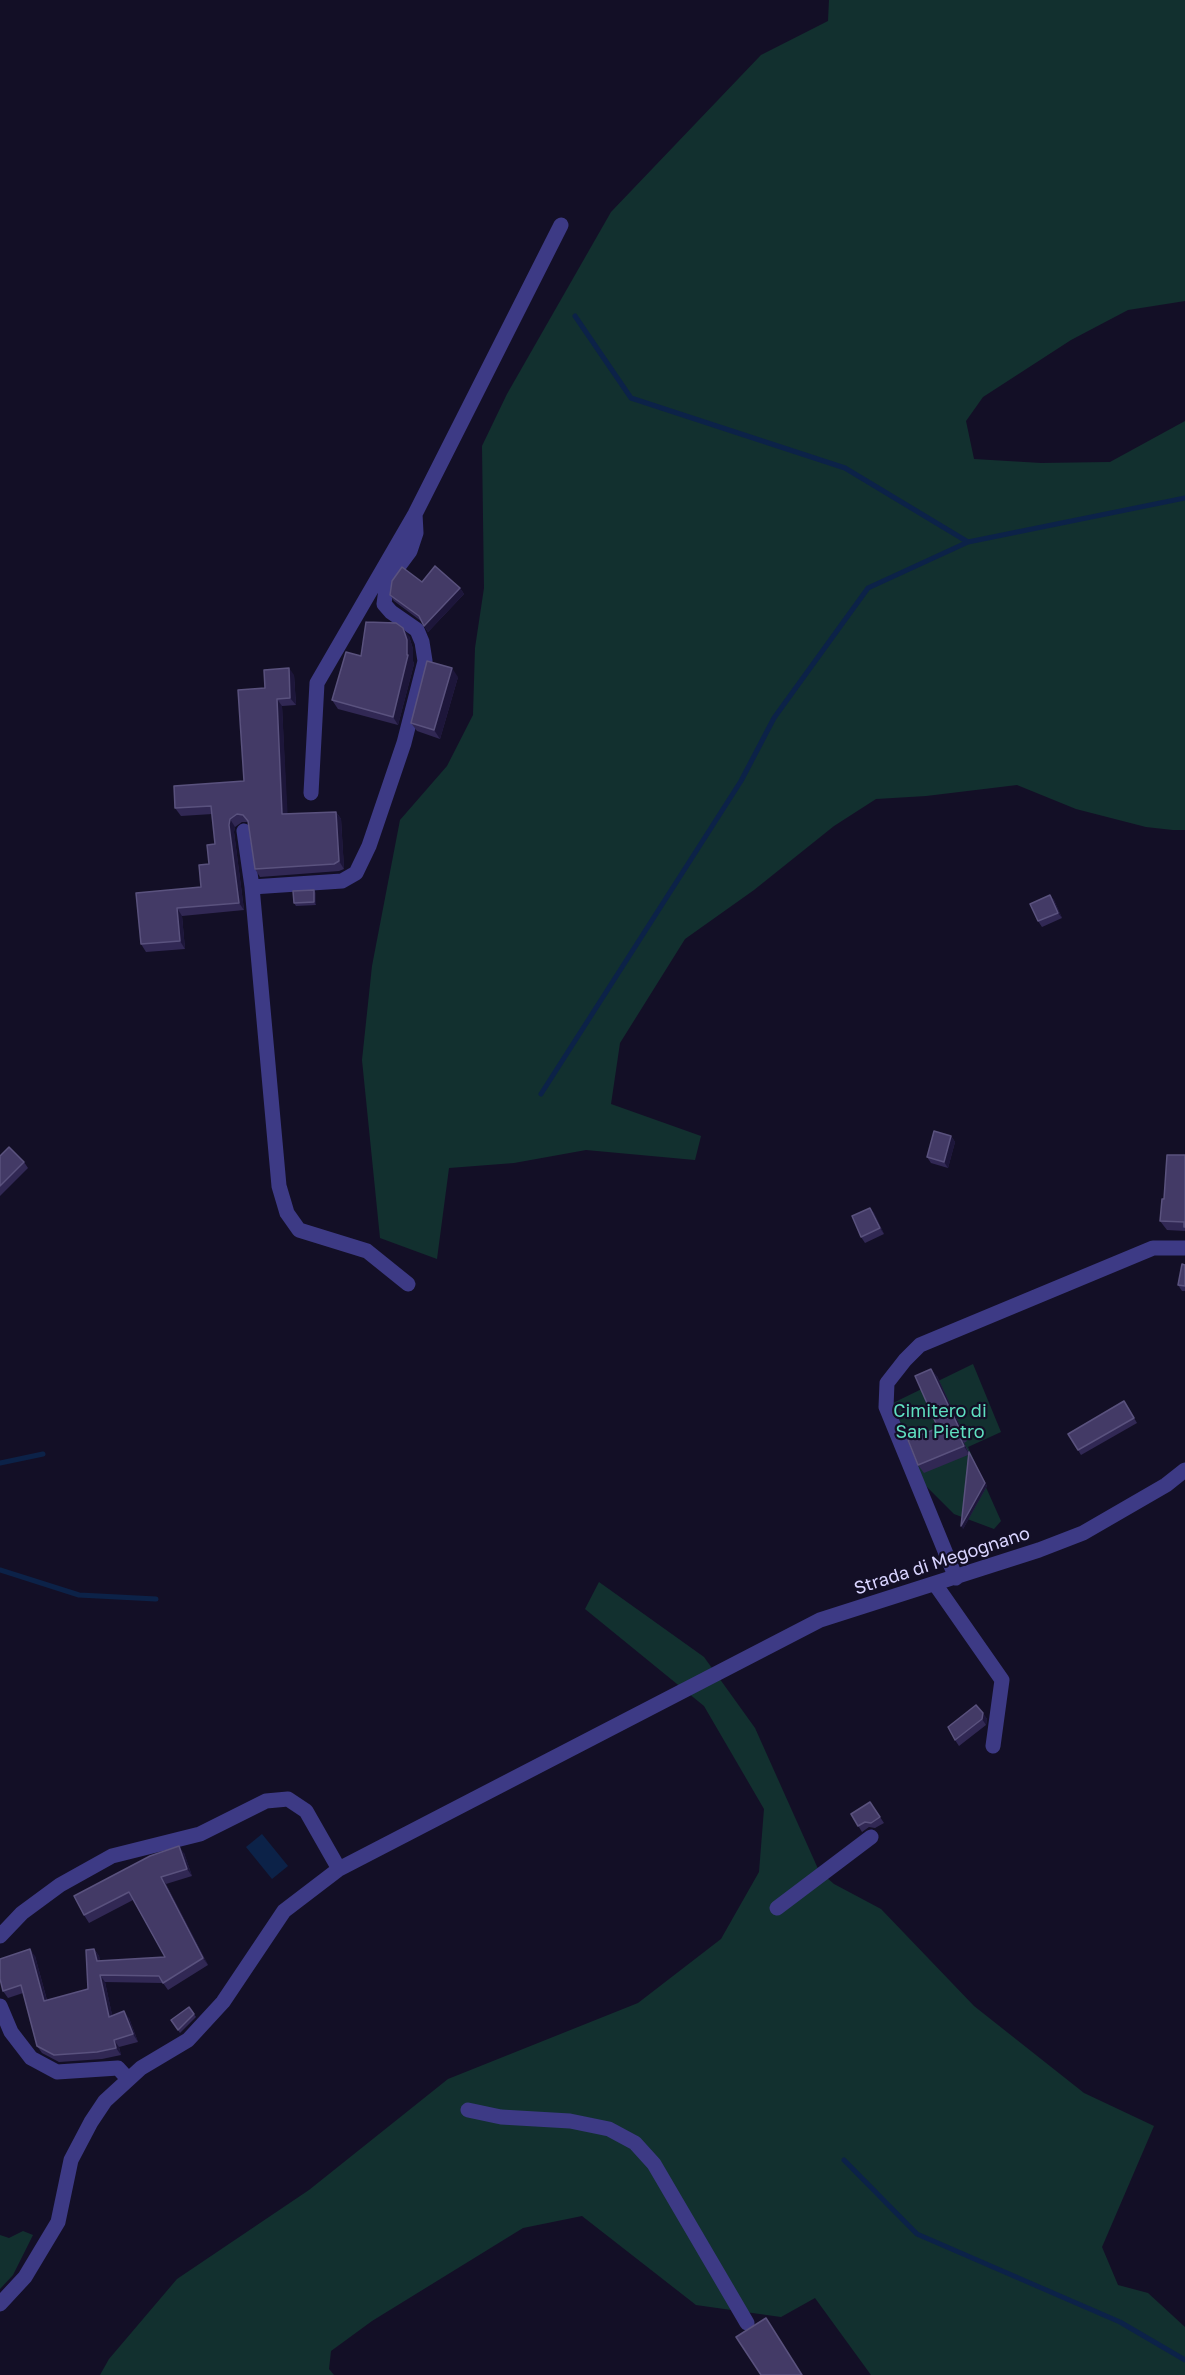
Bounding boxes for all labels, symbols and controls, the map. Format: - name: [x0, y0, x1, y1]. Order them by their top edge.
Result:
- park label: Cimitero di San Pietro: [893, 1400, 987, 1442]
- street label: Strada di Megognano: [851, 1522, 1033, 1600]

